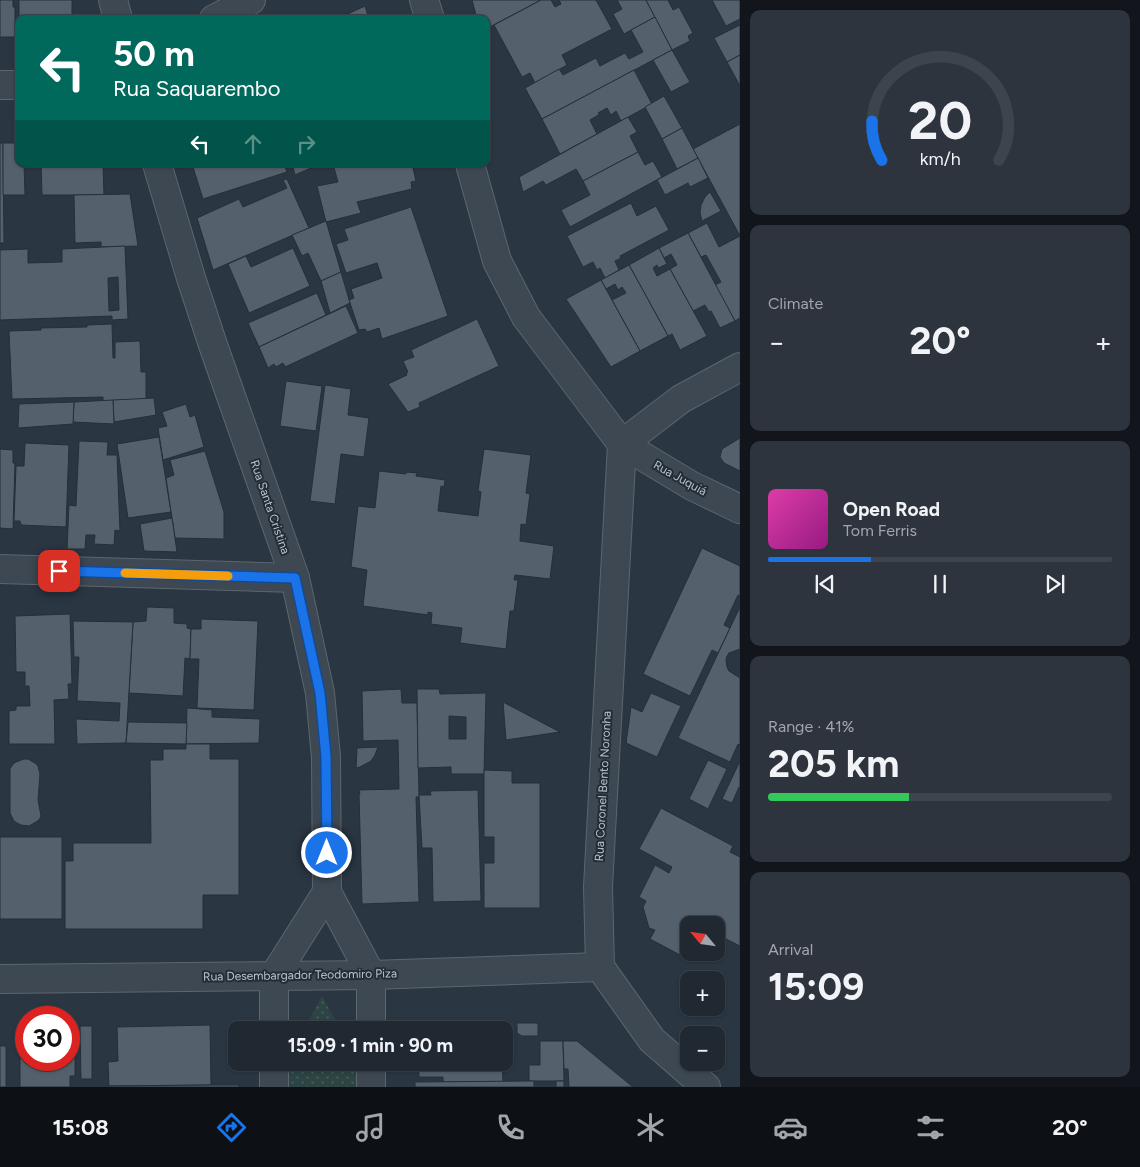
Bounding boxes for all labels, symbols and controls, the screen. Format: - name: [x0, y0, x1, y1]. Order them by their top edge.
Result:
- text: 50 m: [113, 33, 195, 75]
- icon: left: [30, 35, 95, 100]
- text: Rua Saquarembo: [113, 75, 280, 102]
- text: 20: [908, 90, 972, 152]
- icon: left: [186, 130, 214, 158]
- icon: ahead: [239, 130, 267, 158]
- icon: right: [292, 130, 320, 158]
- text: km/h: [920, 148, 960, 169]
- text: Climate: [768, 294, 823, 313]
- text: 20°: [910, 318, 971, 364]
- text: −: [768, 325, 785, 359]
- text: +: [1095, 325, 1112, 359]
- street label: Rua Santa Cristina: [247, 458, 293, 556]
- street label: Rua Juquiá: [651, 458, 709, 498]
- text: Open Road: [843, 498, 940, 521]
- text: Tom Ferris: [843, 521, 917, 540]
- pin: [38, 550, 80, 592]
- icon: arrive: [45, 557, 73, 585]
- icon: previous: [811, 570, 839, 598]
- icon: pause: [926, 570, 954, 598]
- icon: next: [1041, 570, 1069, 598]
- street label: Rua Coronel Bento Noronha: [592, 710, 614, 862]
- text: Range · 41%: [768, 717, 854, 736]
- text: 205 km: [768, 741, 899, 787]
- position arrow: [300, 826, 352, 878]
- north arrow: [680, 916, 725, 961]
- map controls: [680, 916, 725, 1071]
- text: Arrival: [768, 940, 813, 959]
- text: 15:09: [768, 964, 864, 1010]
- street label: Rua Desembargador Teodomiro Piza: [203, 966, 397, 984]
- button: +: [680, 971, 725, 1016]
- speed limit sign: 30: [15, 1006, 80, 1071]
- button: −: [680, 1026, 725, 1071]
- text: 15:09 · 1 min · 90 m: [288, 1034, 453, 1057]
- icon: directions: [214, 1110, 249, 1145]
- icon: music: [353, 1110, 388, 1145]
- icon: phone: [493, 1110, 528, 1145]
- icon: climate: [633, 1110, 668, 1145]
- icon: car: [773, 1110, 808, 1145]
- icon: filters: [913, 1110, 948, 1145]
- text: 15:08: [52, 1114, 109, 1141]
- text: 20°: [1052, 1114, 1088, 1141]

